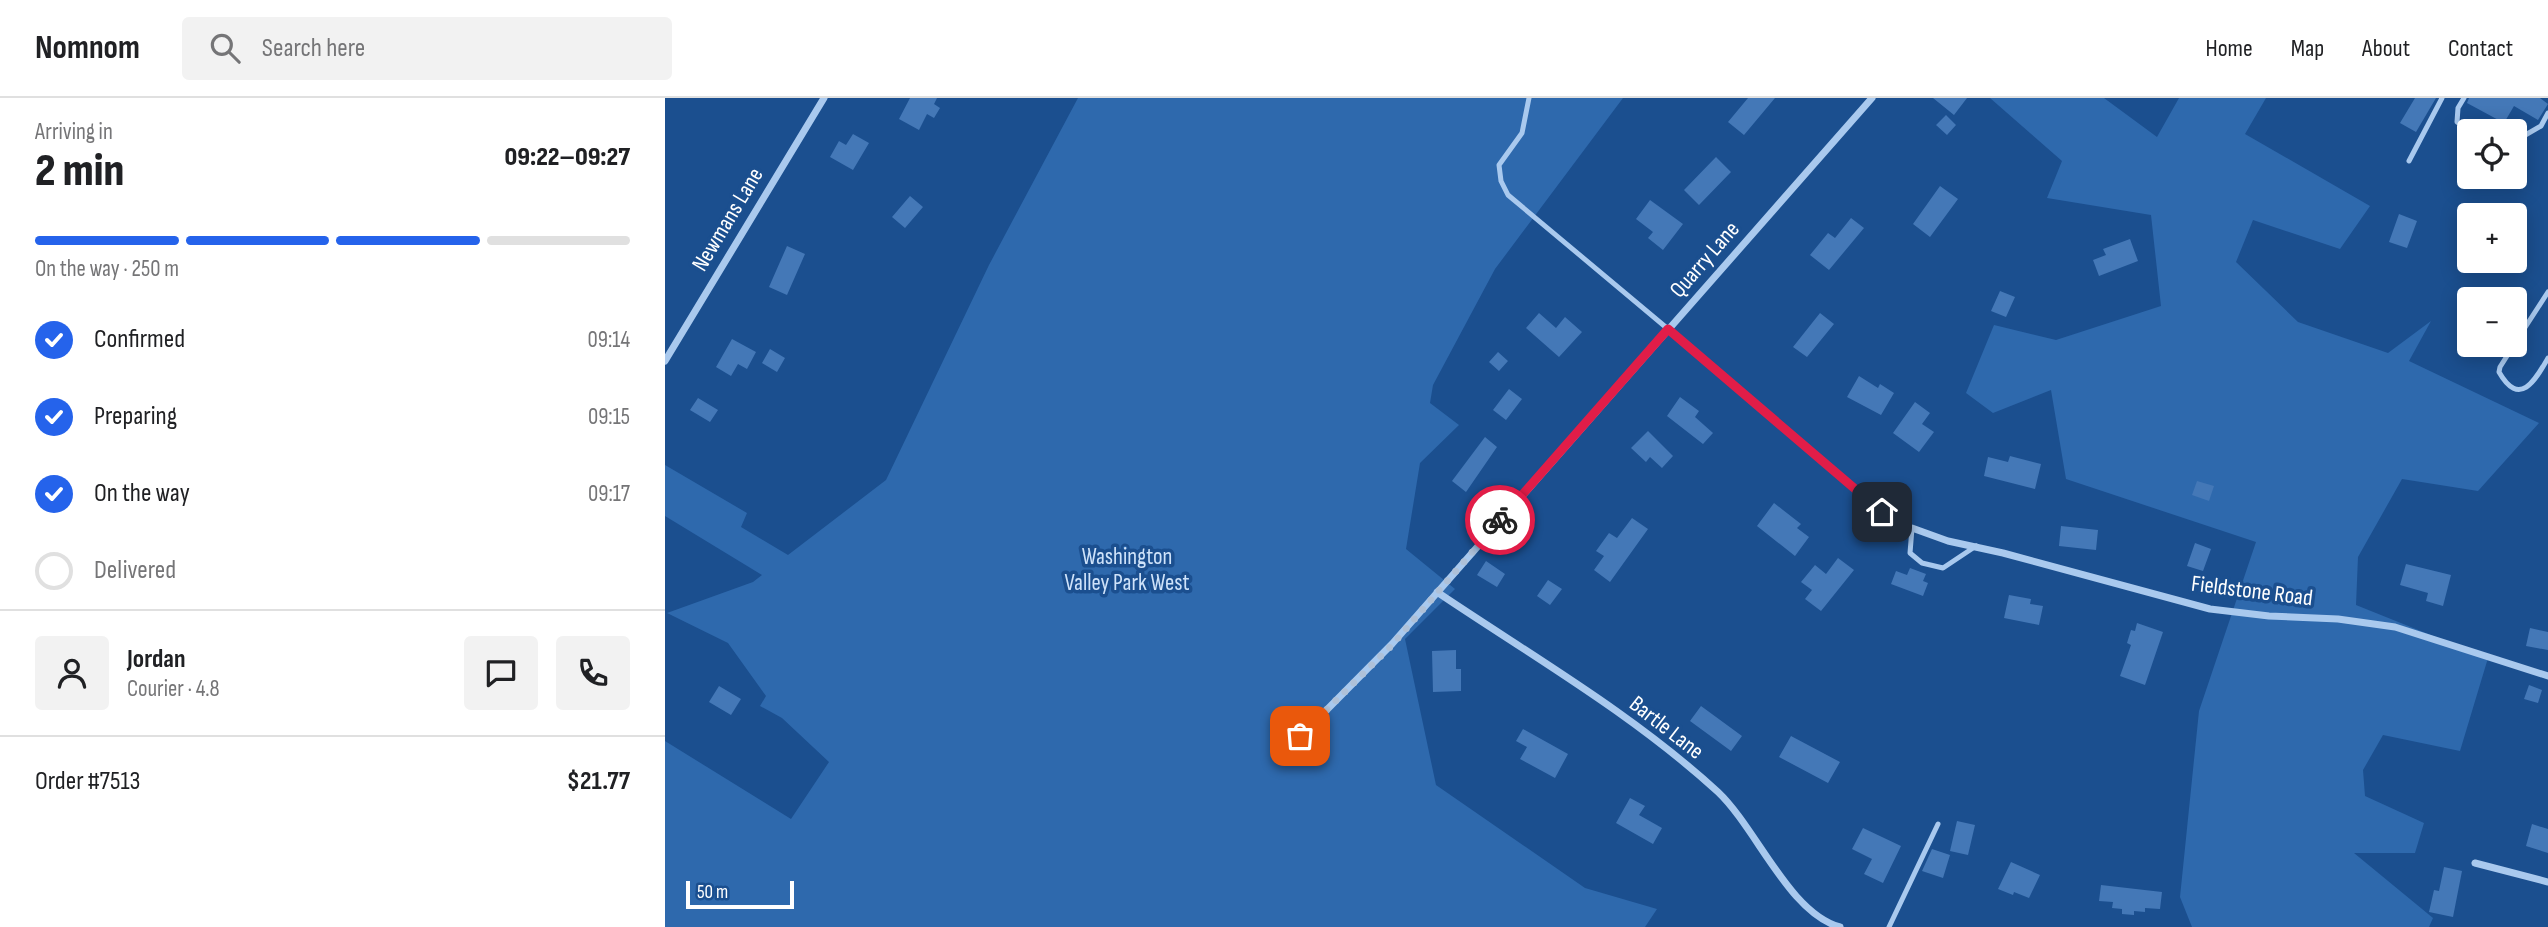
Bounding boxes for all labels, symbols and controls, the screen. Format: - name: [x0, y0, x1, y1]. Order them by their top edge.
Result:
- search box: [182, 17, 672, 80]
- text: Nomnom: [35, 28, 140, 68]
- icon: search: [206, 29, 244, 67]
- text: Search here: [262, 33, 365, 64]
- text: Home: [2205, 34, 2253, 63]
- text: Map: [2291, 34, 2324, 63]
- text: About: [2362, 34, 2410, 63]
- text: Contact: [2448, 34, 2513, 63]
- text: Arriving in: [35, 118, 113, 146]
- map controls: [2457, 119, 2527, 357]
- button: locate: [2457, 119, 2527, 189]
- text: 09:22–09:27: [505, 142, 630, 173]
- text: 2 min: [35, 144, 124, 199]
- street label: Newmans Lane: [686, 163, 770, 276]
- button: +: [2457, 203, 2527, 273]
- street label: Quarry Lane: [1664, 216, 1746, 304]
- text: On the way · 250 m: [35, 255, 179, 283]
- button: −: [2457, 287, 2527, 357]
- icon: check: [35, 321, 73, 359]
- text: Confirmed: [94, 324, 185, 355]
- text: 09:14: [588, 326, 630, 354]
- icon: check: [35, 398, 73, 436]
- text: Preparing: [94, 401, 177, 432]
- text: 09:15: [588, 403, 630, 431]
- icon: check: [35, 475, 73, 513]
- text: On the way: [94, 478, 190, 509]
- text: 09:17: [588, 480, 630, 508]
- pin: [1852, 482, 1912, 542]
- courier: [1465, 485, 1535, 555]
- icon: home: [1863, 493, 1901, 531]
- icon: bike: [1481, 501, 1519, 539]
- park label: Washington Valley Park West: [1064, 543, 1190, 597]
- text: Delivered: [94, 555, 176, 586]
- street label: Fieldstone Road: [2190, 570, 2314, 612]
- button: person: [35, 636, 109, 710]
- button: chat: [464, 636, 538, 710]
- button: phone: [556, 636, 630, 710]
- text: Jordan: [127, 644, 185, 675]
- text: Courier · 4.8: [127, 675, 220, 703]
- street label: Bartle Lane: [1624, 690, 1709, 766]
- pin: [1270, 706, 1330, 766]
- icon: bag: [1281, 717, 1319, 755]
- text: Order #7513: [35, 766, 140, 797]
- text: $21.77: [567, 766, 630, 797]
- scale bar: [686, 878, 795, 910]
- text: 50 m: [697, 881, 728, 904]

